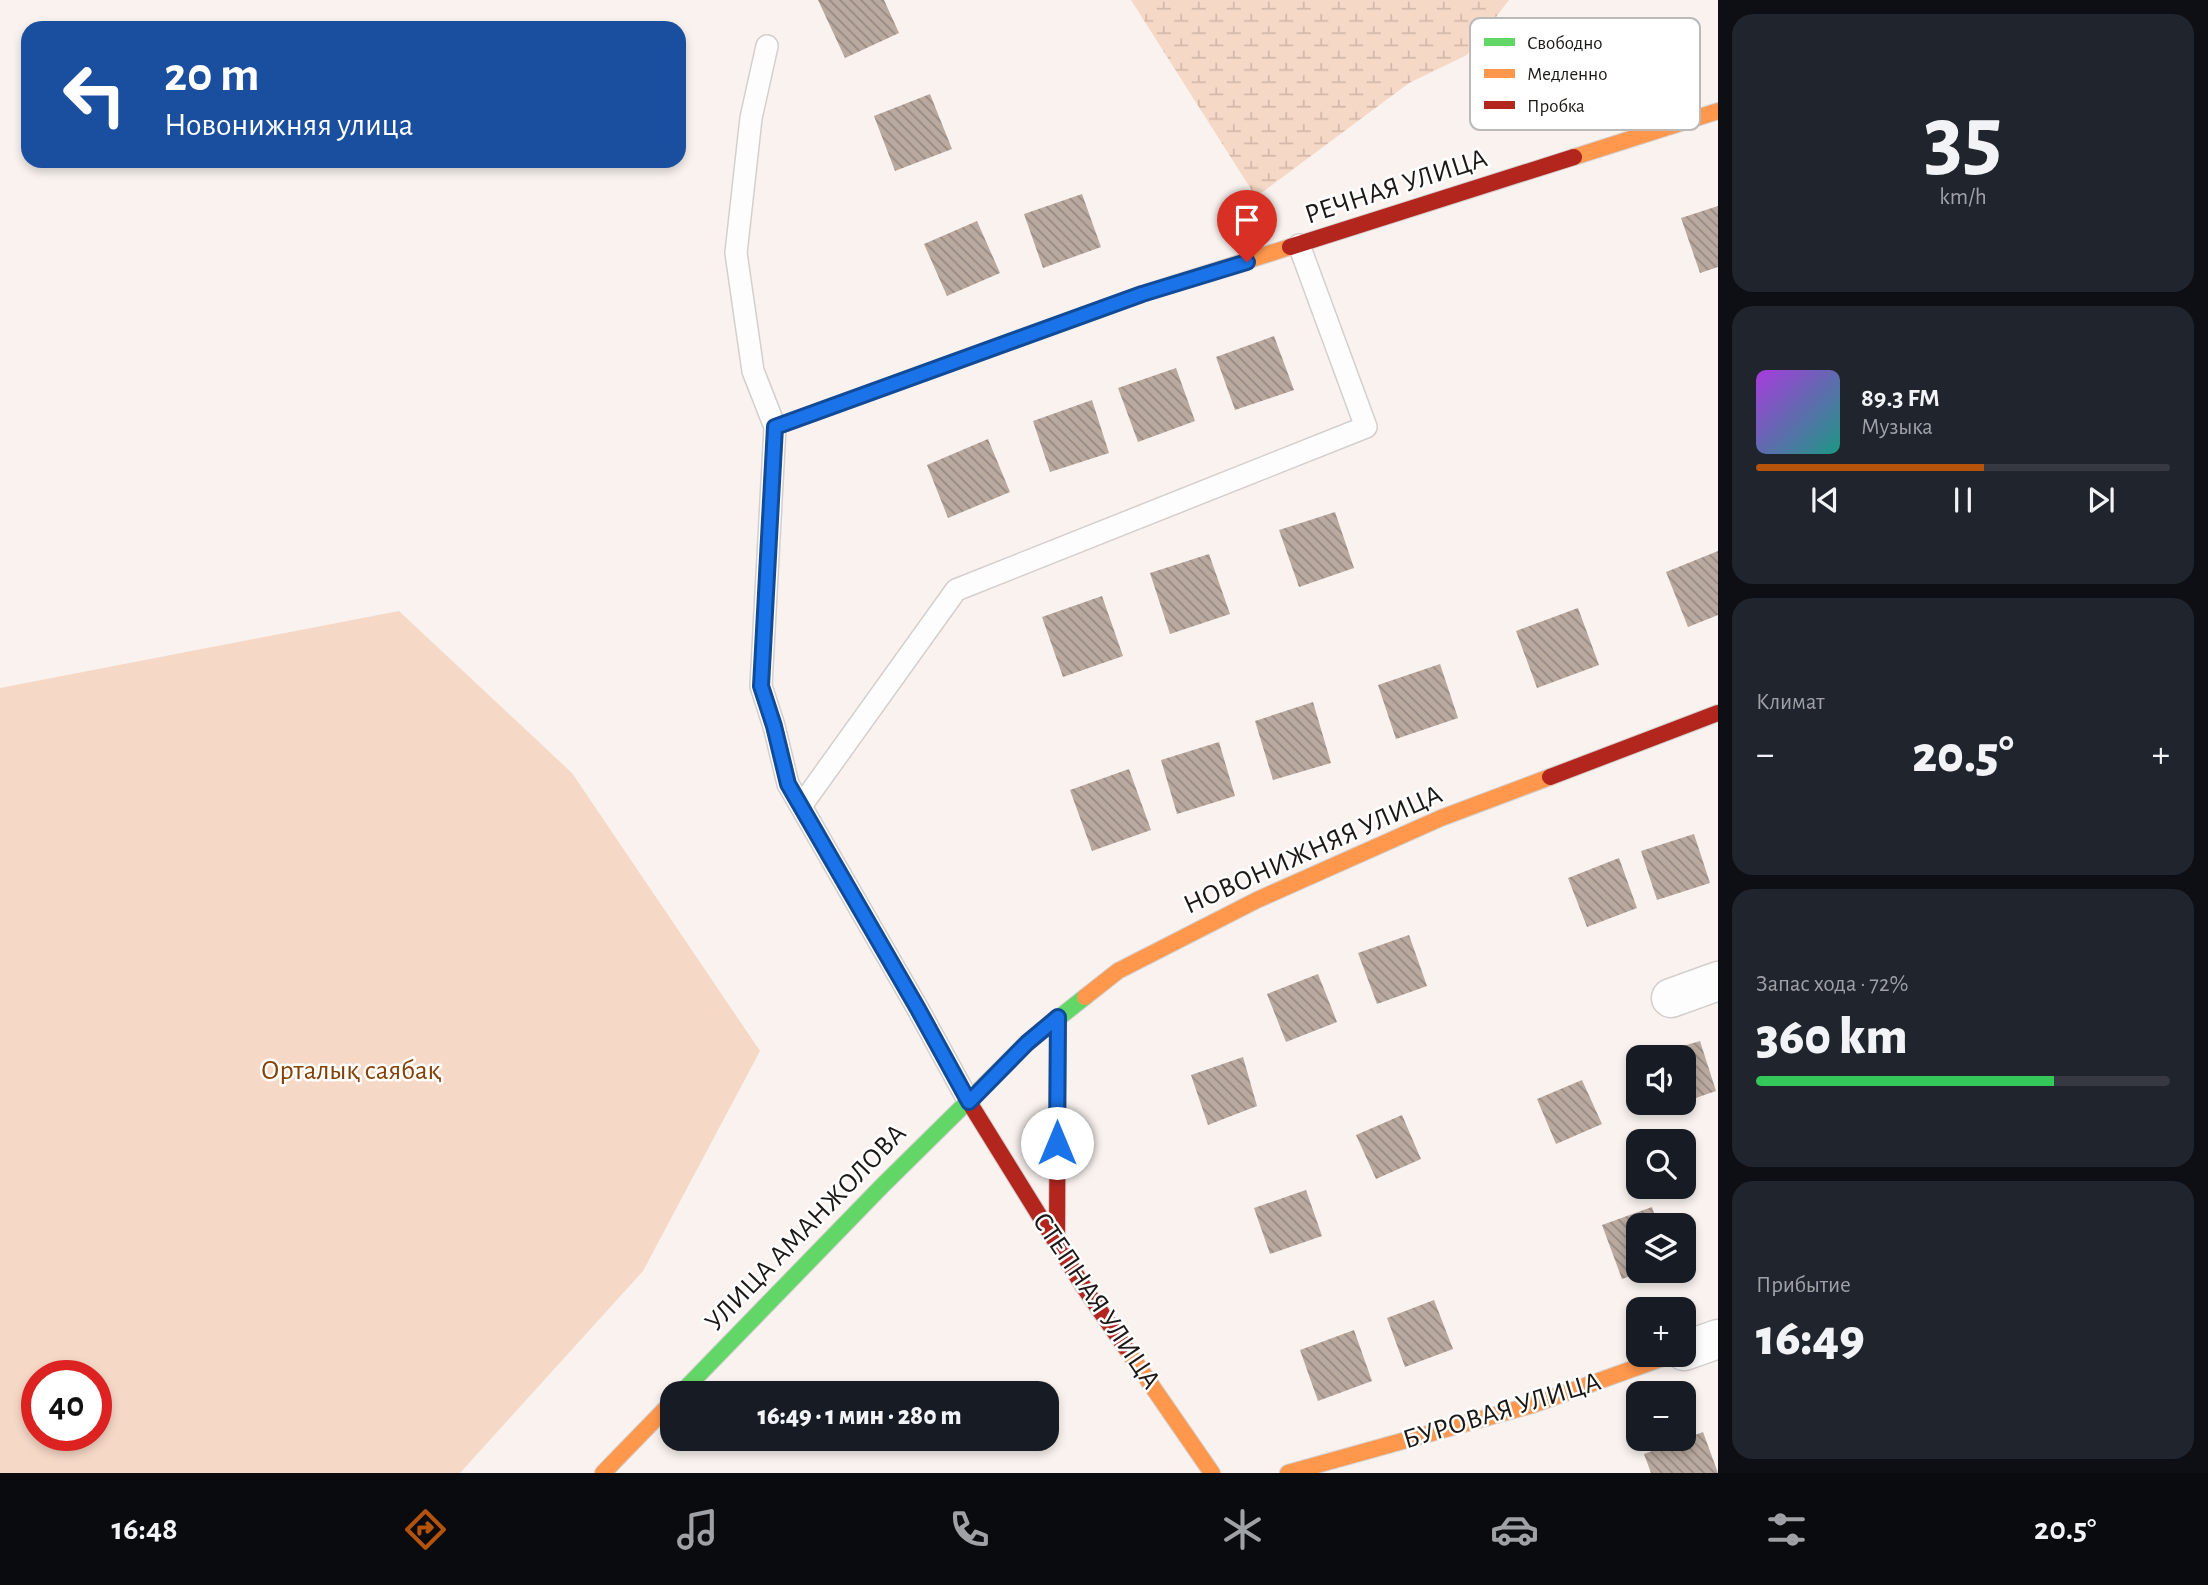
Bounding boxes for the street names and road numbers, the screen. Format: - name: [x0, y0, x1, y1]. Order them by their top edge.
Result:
- street label: РЕЧНАЯ УЛИЦА: [1301, 144, 1491, 230]
- street label: НОВОНИЖНЯЯ УЛИЦА: [1180, 780, 1446, 920]
- street label: УЛИЦА АМАНЖОЛОВА: [700, 1119, 912, 1337]
- street label: СТЕПНАЯ УЛИЦА: [1027, 1208, 1165, 1394]
- street label: БУРОВАЯ УЛИЦА: [1400, 1368, 1604, 1454]

